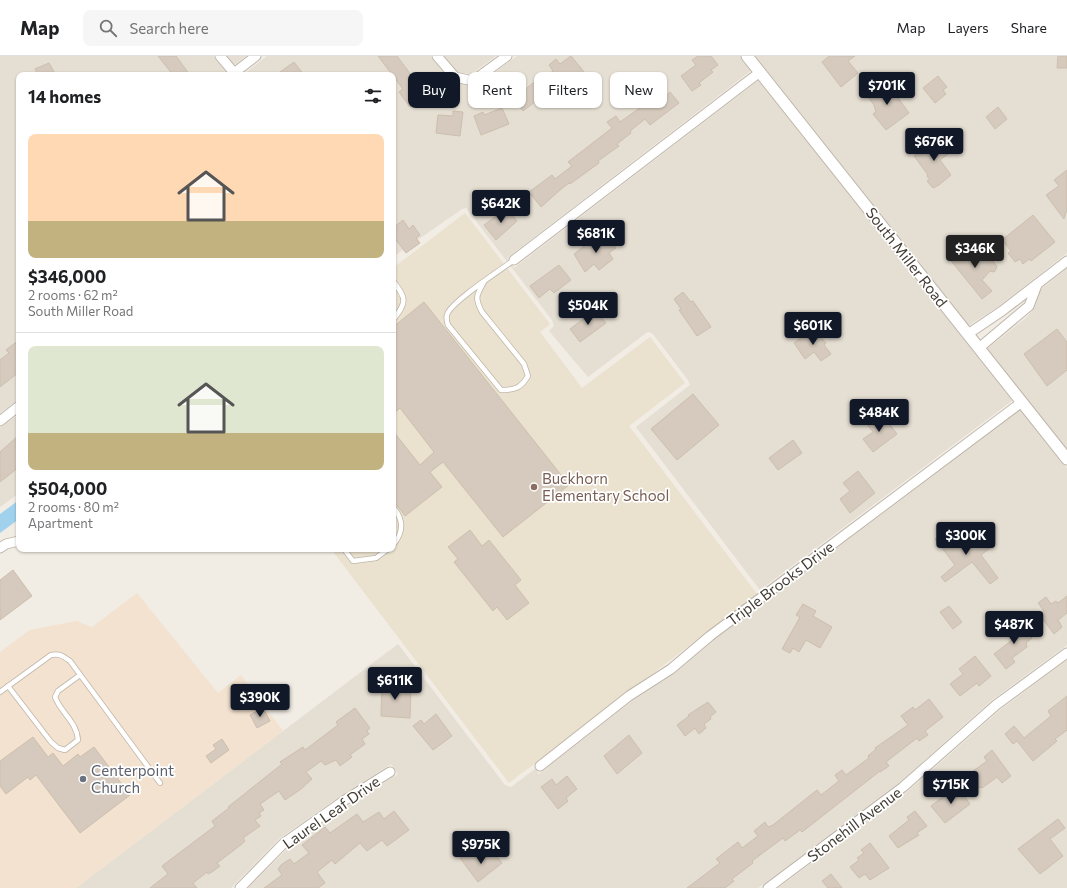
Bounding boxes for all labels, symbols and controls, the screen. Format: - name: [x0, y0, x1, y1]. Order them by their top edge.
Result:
- search box: [83, 10, 363, 46]
- text: Map: [20, 16, 59, 39]
- icon: search: [97, 17, 119, 39]
- text: Search here: [129, 19, 209, 37]
- text: Map: [897, 19, 925, 36]
- text: Layers: [947, 19, 989, 36]
- text: Share: [1011, 19, 1047, 36]
- chip: Buy: [408, 72, 460, 108]
- chip: Rent: [468, 72, 526, 108]
- chip: Filters: [534, 72, 602, 108]
- chip: New: [610, 72, 667, 108]
- pin: $701K: [859, 72, 915, 106]
- text: $701K: [868, 77, 906, 93]
- icon: filters: [362, 85, 384, 107]
- text: 14 homes: [28, 86, 101, 107]
- pin: $676K: [906, 128, 962, 162]
- text: $676K: [914, 133, 954, 149]
- icon: home: [170, 160, 242, 232]
- pin: $642K: [473, 190, 529, 224]
- text: $642K: [481, 195, 521, 211]
- street label: South Miller Road: [863, 204, 951, 310]
- pin: $681K: [568, 220, 624, 254]
- text: $681K: [577, 225, 615, 241]
- pin: $346K: [947, 235, 1003, 269]
- text: $346K: [955, 240, 995, 256]
- text: $346,000: [28, 266, 106, 287]
- text: 2 rooms · 62 m²: [28, 287, 118, 303]
- pin: $504K: [560, 292, 616, 326]
- text: $504K: [568, 297, 608, 313]
- text: South Miller Road: [28, 303, 133, 319]
- pin: $601K: [785, 312, 841, 346]
- text: $601K: [793, 317, 833, 333]
- icon: home: [170, 372, 242, 444]
- pin: $484K: [851, 399, 907, 433]
- text: $484K: [859, 404, 899, 420]
- place label: Buckhorn Elementary School: [542, 469, 669, 504]
- text: $504,000: [28, 478, 107, 499]
- marker: Buckhorn Elementary School: [529, 482, 539, 492]
- text: 2 rooms · 80 m²: [28, 499, 119, 515]
- text: Apartment: [28, 515, 93, 531]
- pin: $300K: [938, 522, 994, 556]
- text: $300K: [945, 527, 987, 543]
- street label: Triple Brooks Drive: [723, 537, 837, 629]
- pin: $487K: [986, 611, 1042, 645]
- text: $487K: [994, 616, 1034, 632]
- pin: $611K: [367, 667, 423, 701]
- text: $611K: [377, 672, 413, 688]
- pin: $390K: [232, 684, 288, 718]
- text: $390K: [240, 689, 280, 705]
- place label: Centerpoint Church: [91, 761, 174, 796]
- pin: $715K: [923, 771, 979, 805]
- street label: Laurel Leaf Drive: [279, 772, 383, 852]
- marker: Centerpoint Church: [78, 774, 88, 784]
- text: $715K: [932, 776, 970, 792]
- street label: Stonehill Avenue: [803, 783, 905, 865]
- pin: $975K: [453, 831, 509, 865]
- text: $975K: [461, 836, 501, 852]

